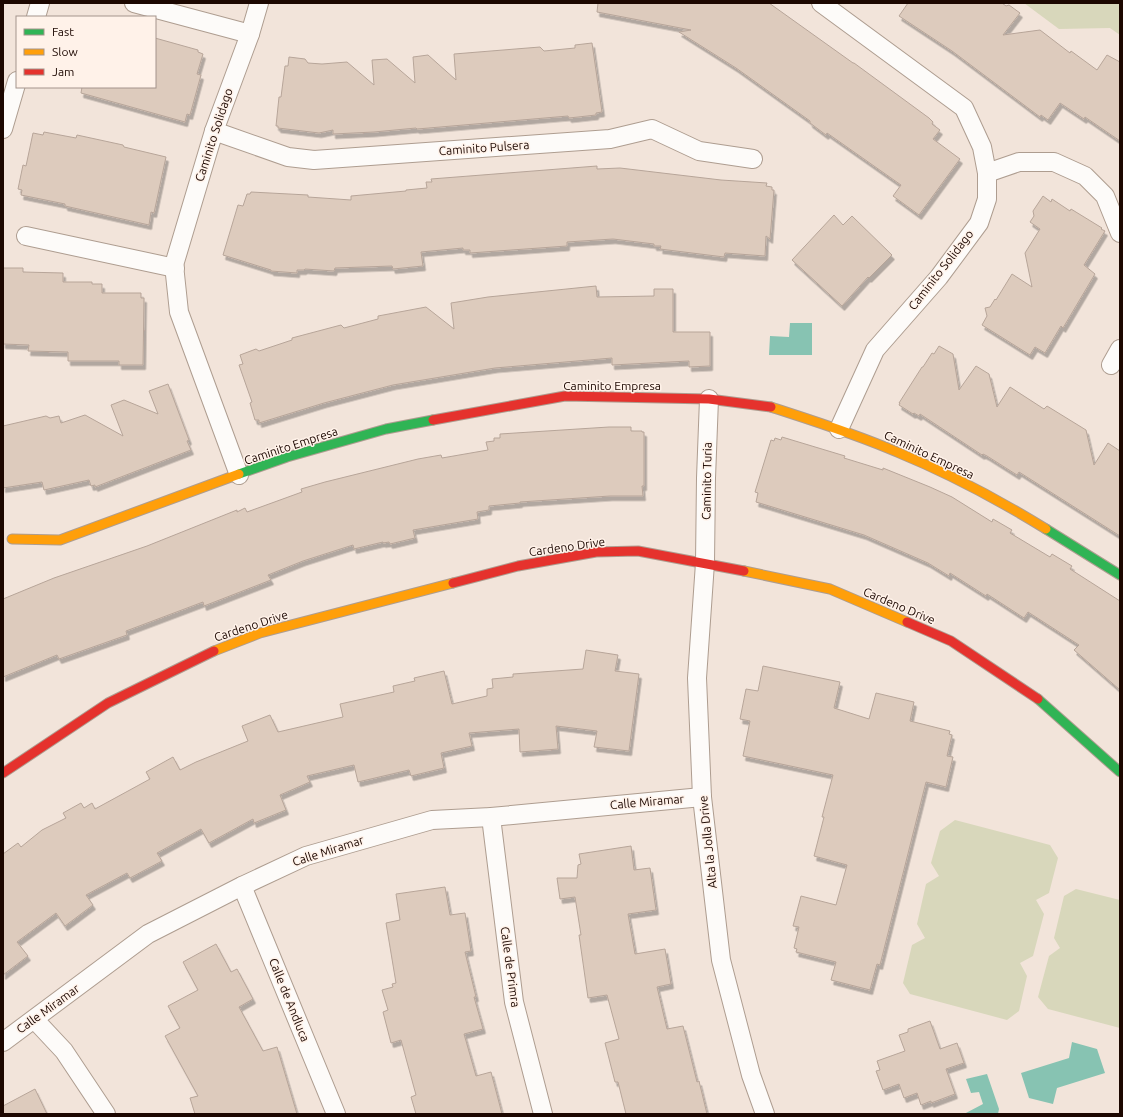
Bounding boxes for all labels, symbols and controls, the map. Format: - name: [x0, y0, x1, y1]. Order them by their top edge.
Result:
- legend: [16, 16, 156, 88]
- text: Fast: [52, 25, 74, 38]
- text: Slow: [52, 45, 78, 58]
- text: Jam: [52, 65, 74, 78]
- street label: Caminito Solidago: [192, 86, 235, 183]
- street label: Caminito Pulsera: [438, 138, 530, 157]
- street label: Caminito Solidago: [905, 227, 976, 312]
- street label: Caminito Empresa: [563, 379, 661, 392]
- street label: Caminito Empresa: [242, 424, 339, 467]
- street label: Caminito Empresa: [882, 428, 976, 481]
- street label: Caminito Turia: [699, 442, 714, 520]
- street label: Cardeno Drive: [528, 535, 606, 558]
- street label: Cardeno Drive: [861, 585, 937, 627]
- street label: Cardeno Drive: [212, 607, 289, 644]
- street label: Calle Miramar: [609, 792, 685, 811]
- street label: Alta la Jolla Drive: [696, 795, 719, 889]
- street label: Calle Miramar: [290, 833, 366, 868]
- street label: Calle de Primra: [498, 926, 523, 1008]
- street label: Calle de Andluca: [267, 956, 312, 1043]
- street label: Calle Miramar: [14, 981, 82, 1036]

